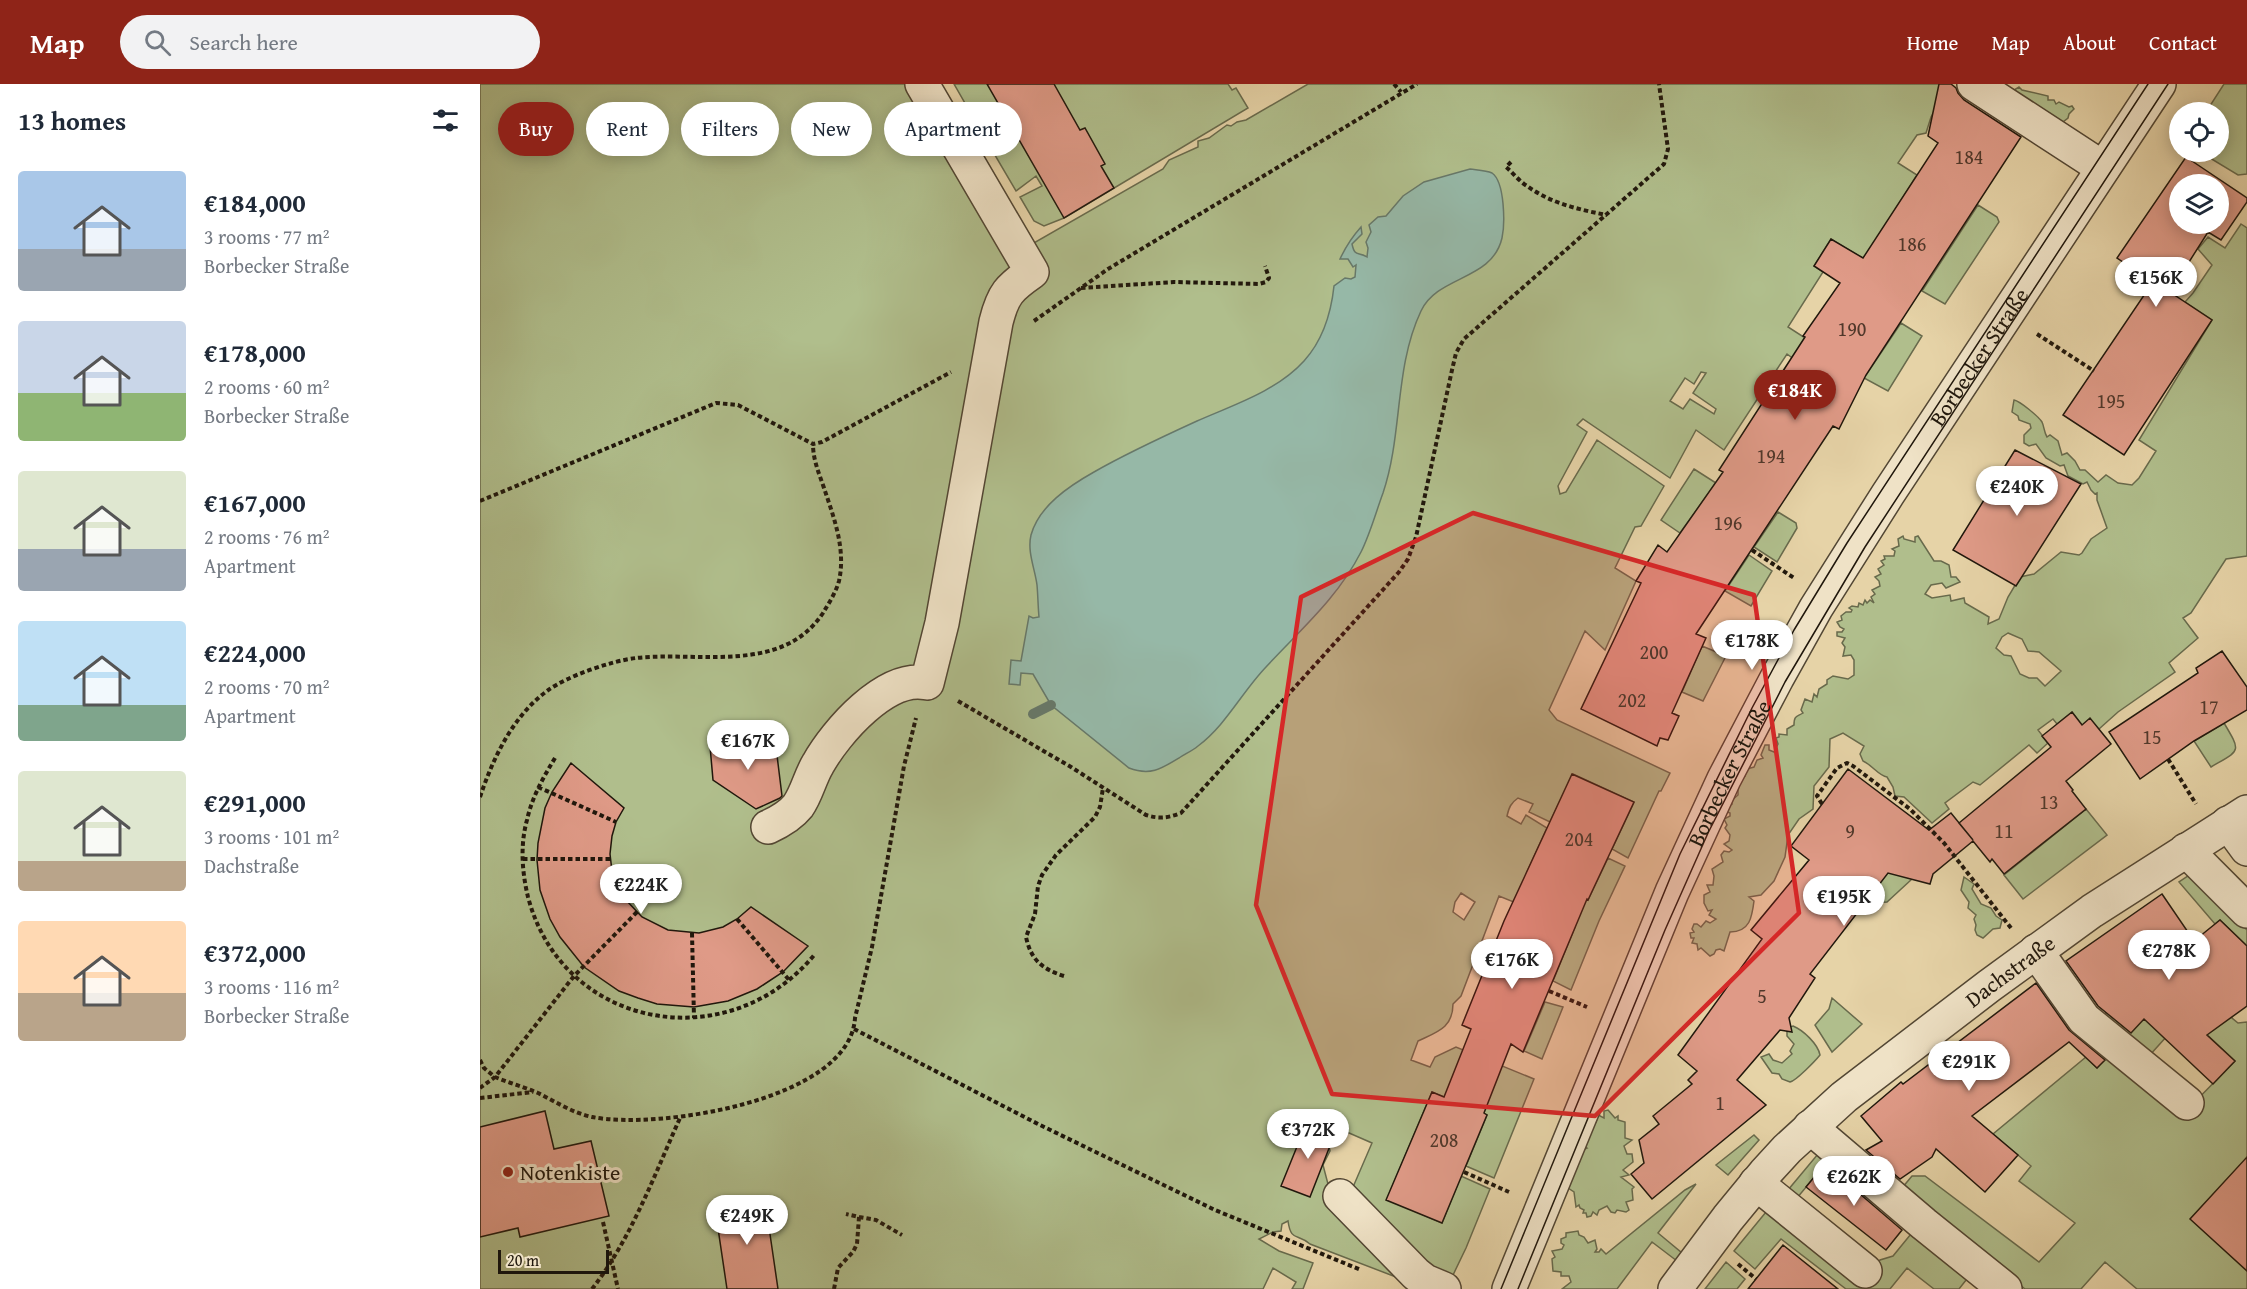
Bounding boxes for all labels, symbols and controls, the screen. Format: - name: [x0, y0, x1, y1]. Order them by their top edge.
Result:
- search box: [120, 15, 540, 69]
- text: Map: [30, 22, 84, 63]
- icon: search: [141, 26, 174, 59]
- text: Search here: [189, 26, 298, 58]
- text: Home: [1907, 27, 1958, 58]
- text: Map: [1991, 27, 2030, 58]
- text: About: [2063, 27, 2116, 58]
- text: Contact: [2149, 27, 2217, 58]
- text: 13 homes: [18, 101, 126, 140]
- chip: Buy: [498, 102, 574, 156]
- chip: Rent: [586, 102, 669, 156]
- chip: Filters: [681, 102, 779, 156]
- chip: New: [791, 102, 872, 156]
- chip: Apartment: [884, 102, 1022, 156]
- map controls: [2169, 102, 2229, 234]
- button: locate: [2169, 102, 2229, 162]
- icon: filters: [429, 104, 462, 137]
- house number: 184: [1955, 142, 1983, 171]
- button: layers: [2169, 174, 2229, 234]
- text: €184,000: [204, 183, 306, 222]
- icon: home: [66, 195, 138, 267]
- text: 3 rooms · 77 m²: [204, 222, 330, 251]
- house number: 186: [1898, 229, 1926, 258]
- text: Borbecker Straße: [204, 251, 349, 280]
- pin: €156K: [2114, 257, 2198, 308]
- text: €156K: [2129, 262, 2183, 291]
- street label: Borbecker Straße: [1921, 281, 2036, 432]
- house number: 190: [1838, 314, 1866, 343]
- text: €178,000: [204, 333, 306, 372]
- icon: home: [66, 345, 138, 417]
- pin: €184K: [1753, 370, 1837, 421]
- text: 2 rooms · 60 m²: [204, 372, 330, 401]
- text: €184K: [1768, 375, 1822, 404]
- house number: 195: [2097, 386, 2125, 415]
- text: Borbecker Straße: [204, 401, 349, 430]
- house number: 194: [1757, 441, 1785, 470]
- pin: €240K: [1975, 466, 2059, 517]
- text: €240K: [1990, 471, 2044, 500]
- text: €167,000: [204, 483, 306, 522]
- icon: home: [66, 495, 138, 567]
- house number: 196: [1714, 508, 1742, 537]
- text: 2 rooms · 76 m²: [204, 522, 330, 551]
- text: Apartment: [204, 551, 296, 580]
- pin: €178K: [1710, 620, 1794, 671]
- text: €178K: [1725, 625, 1779, 654]
- text: €224,000: [204, 633, 306, 672]
- house number: 200: [1640, 637, 1668, 666]
- icon: home: [66, 645, 138, 717]
- text: 2 rooms · 70 m²: [204, 672, 330, 701]
- house number: 202: [1618, 685, 1646, 714]
- house number: 17: [2199, 692, 2219, 721]
- street label: Borbecker Straße: [1679, 694, 1779, 852]
- text: Apartment: [204, 701, 296, 730]
- pin: €167K: [706, 720, 790, 771]
- house number: 15: [2142, 722, 2162, 751]
- text: €167K: [721, 725, 775, 754]
- text: €291,000: [204, 783, 306, 822]
- house number: 13: [2039, 787, 2059, 816]
- icon: home: [66, 795, 138, 867]
- house number: 9: [1845, 816, 1855, 845]
- house number: 11: [1994, 816, 2014, 845]
- text: 3 rooms · 101 m²: [204, 822, 339, 851]
- house number: 204: [1565, 824, 1593, 853]
- text: Dachstraße: [204, 851, 299, 880]
- pin: €224K: [599, 864, 683, 915]
- text: €224K: [614, 869, 668, 898]
- pin: €195K: [1802, 876, 1886, 927]
- text: €195K: [1817, 881, 1871, 910]
- street label: Dachstraße: [1958, 927, 2062, 1015]
- pin: €278K: [2127, 930, 2211, 981]
- text: €372,000: [204, 933, 306, 972]
- text: €278K: [2142, 935, 2196, 964]
- pin: €176K: [1470, 939, 1554, 990]
- text: €176K: [1485, 944, 1539, 973]
- icon: home: [66, 945, 138, 1017]
- text: 3 rooms · 116 m²: [204, 972, 339, 1001]
- house number: 5: [1757, 981, 1767, 1010]
- text: Borbecker Straße: [204, 1001, 349, 1030]
- pin: €291K: [1927, 1041, 2011, 1092]
- text: €291K: [1942, 1046, 1996, 1075]
- house number: 1: [1715, 1088, 1725, 1117]
- pin: €372K: [1266, 1109, 1350, 1160]
- text: €372K: [1281, 1114, 1335, 1143]
- house number: 208: [1430, 1125, 1458, 1154]
- place label: Notenkiste: [520, 1156, 620, 1188]
- pin: €262K: [1812, 1156, 1896, 1207]
- text: €262K: [1827, 1161, 1881, 1190]
- marker: Notenkiste: [501, 1165, 515, 1179]
- pin: €249K: [705, 1195, 789, 1246]
- text: €249K: [720, 1200, 774, 1229]
- scale bar: [498, 1247, 609, 1274]
- text: 20 m: [507, 1248, 539, 1272]

